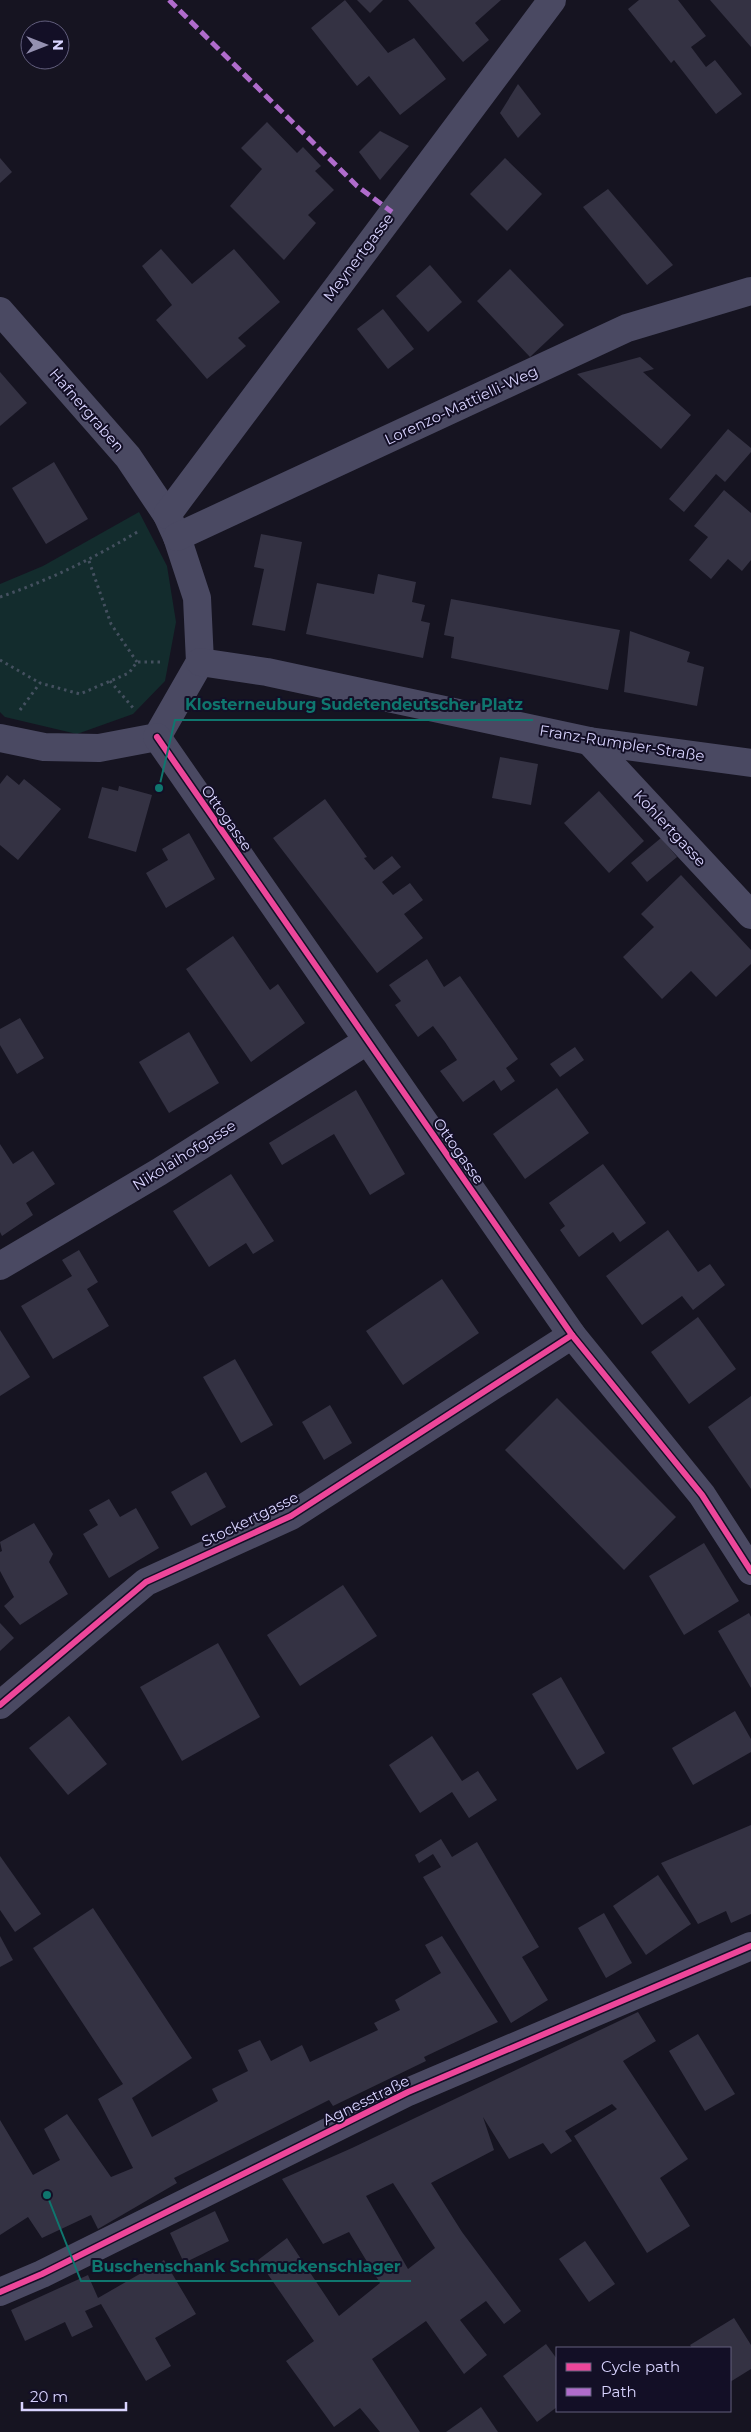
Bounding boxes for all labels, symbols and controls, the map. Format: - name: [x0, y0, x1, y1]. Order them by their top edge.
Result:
- north arrow: [20, 20, 70, 70]
- text: N: [49, 39, 67, 51]
- street label: Meynertgasse: [319, 209, 397, 305]
- street label: Lorenzo-Mattielli-Weg: [381, 361, 541, 449]
- street label: Hafnergraben: [45, 364, 129, 456]
- callout: Klosterneuburg Sudetendeutscher Platz: [175, 689, 533, 720]
- text: Klosterneuburg Sudetendeutscher Platz: [185, 695, 523, 714]
- street label: Franz-Rumpler-Straße: [538, 721, 706, 765]
- street label: Ottogasse: [197, 781, 257, 855]
- street label: Kohlertgasse: [630, 786, 710, 870]
- street label: Ottogasse: [429, 1114, 489, 1188]
- street label: Nikolaihofgasse: [129, 1116, 239, 1194]
- street label: Stockertgasse: [198, 1487, 302, 1551]
- street label: Agnesstraße: [319, 2071, 413, 2129]
- callout: Buschenschank Schmuckenschlager: [81, 2250, 411, 2281]
- text: Buschenschank Schmuckenschlager: [91, 2257, 401, 2276]
- legend: [556, 2347, 731, 2412]
- text: Cycle path: [601, 2357, 680, 2376]
- scale bar: [22, 2380, 126, 2412]
- text: Path: [601, 2382, 637, 2401]
- text: 20 m: [30, 2387, 68, 2406]

